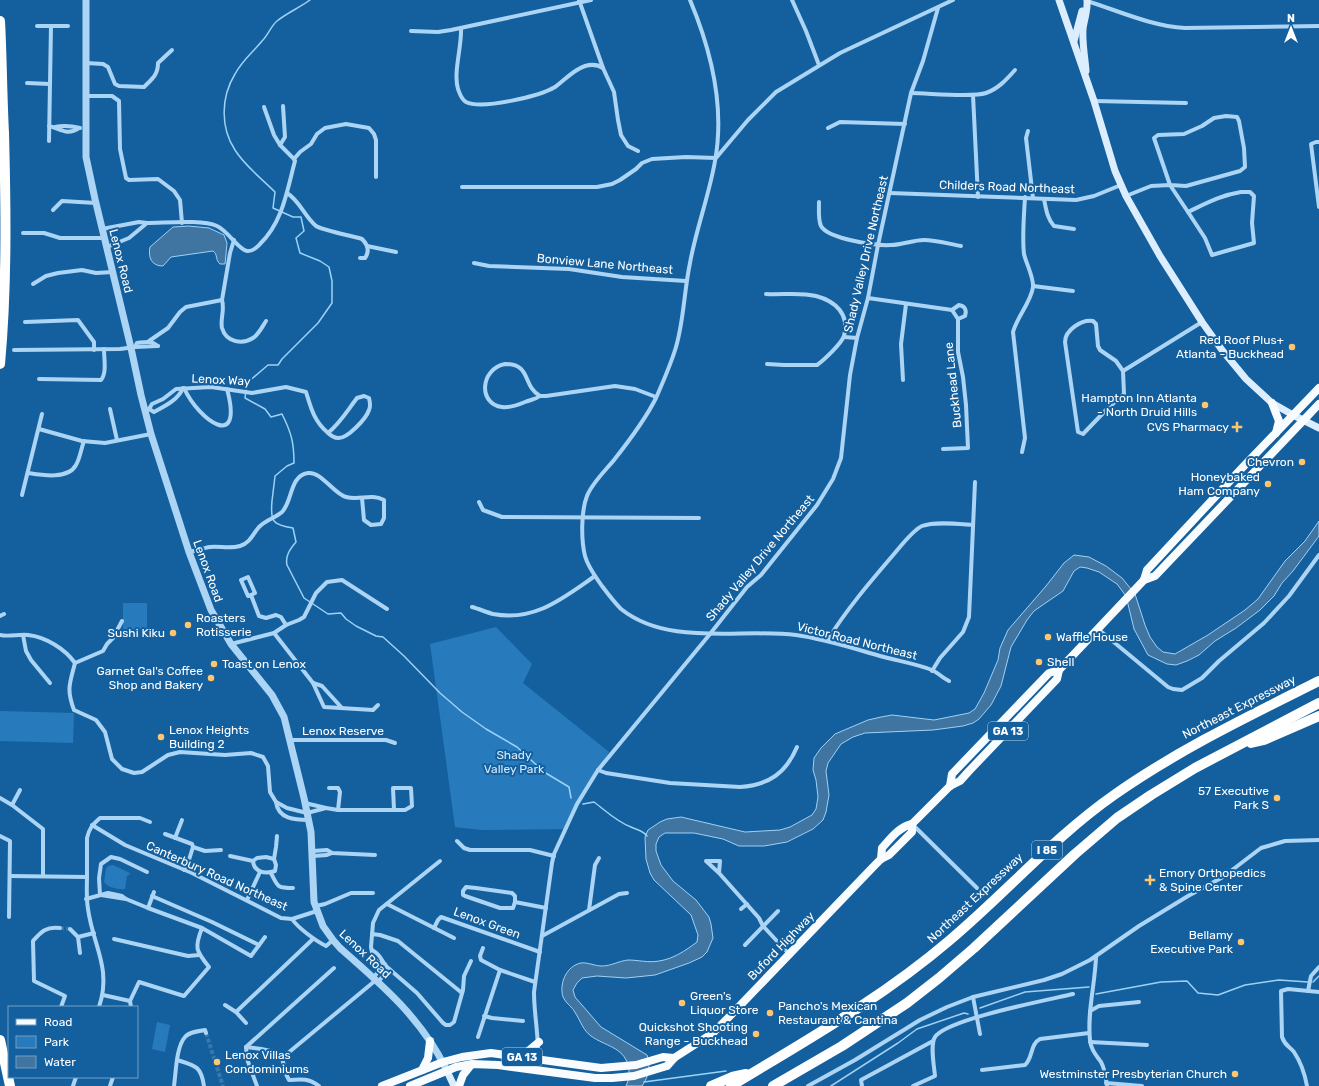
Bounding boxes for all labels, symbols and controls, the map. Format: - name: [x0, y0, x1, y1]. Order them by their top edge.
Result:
- north arrow: [1271, 8, 1311, 48]
- text: N: [1287, 12, 1295, 25]
- street label: Shady Valley Drive Northeast: [841, 174, 891, 334]
- street label: Childers Road Northeast: [939, 178, 1075, 196]
- street label: Lenox Road: [106, 228, 136, 294]
- street label: Bonview Lane Northeast: [536, 251, 674, 277]
- place label: Red Roof Plus+ Atlanta - Buckhead: [1176, 333, 1284, 361]
- street label: Buckhead Lane: [942, 341, 964, 429]
- marker: Red Roof Plus+ Atlanta - Buckhead: [1287, 342, 1297, 352]
- street label: Lenox Way: [191, 371, 251, 389]
- place label: Hampton Inn Atlanta - North Druid Hills: [1081, 391, 1197, 419]
- marker: Hampton Inn Atlanta - North Druid Hills: [1200, 400, 1210, 410]
- place label: CVS Pharmacy: [1147, 420, 1229, 434]
- marker: CVS Pharmacy: [1232, 422, 1242, 432]
- place label: Chevron: [1247, 455, 1294, 469]
- marker: Chevron: [1297, 457, 1307, 467]
- place label: Honeybaked Ham Company: [1178, 470, 1260, 498]
- marker: Honeybaked Ham Company: [1263, 479, 1273, 489]
- street label: Shady Valley Drive Northeast: [703, 492, 817, 624]
- street label: Lenox Road: [190, 538, 226, 604]
- place label: Roasters Rotisserie: [196, 611, 252, 639]
- street label: Victor Road Northeast: [795, 619, 919, 663]
- marker: Roasters Rotisserie: [183, 620, 193, 630]
- place label: Sushi Kiku: [108, 626, 165, 640]
- marker: Sushi Kiku: [168, 628, 178, 638]
- place label: Waffle House: [1056, 630, 1128, 644]
- marker: Waffle House: [1043, 632, 1053, 642]
- place label: Shell: [1047, 655, 1074, 669]
- place label: Toast on Lenox: [222, 657, 307, 671]
- marker: Shell: [1034, 657, 1044, 667]
- marker: Toast on Lenox: [209, 659, 219, 669]
- place label: Garnet Gal's Coffee Shop and Bakery: [97, 664, 203, 692]
- street label: Northeast Expressway: [1180, 672, 1298, 742]
- marker: Garnet Gal's Coffee Shop and Bakery: [206, 673, 216, 683]
- road number: GA 13: [988, 722, 1028, 740]
- place label: Lenox Heights Building 2: [169, 723, 249, 751]
- street label: Lenox Reserve: [302, 724, 384, 738]
- marker: Lenox Heights Building 2: [156, 732, 166, 742]
- park label: Shady Valley Park: [484, 748, 545, 776]
- place label: 57 Executive Park S: [1198, 784, 1269, 812]
- marker: 57 Executive Park S: [1272, 793, 1282, 803]
- street label: Canterbury Road Northeast: [144, 838, 290, 914]
- road number: I 85: [1032, 841, 1062, 859]
- street label: Northeast Expressway: [924, 850, 1026, 946]
- place label: Emory Orthopedics & Spine Center: [1159, 866, 1266, 894]
- marker: Emory Orthopedics & Spine Center: [1144, 874, 1156, 886]
- street label: Lenox Green: [452, 904, 522, 942]
- street label: Buford Highway: [745, 909, 817, 983]
- street label: Lenox Road: [336, 927, 394, 981]
- place label: Bellamy Executive Park: [1150, 928, 1234, 956]
- marker: Bellamy Executive Park: [1236, 937, 1246, 947]
- place label: Green's Liquor Store: [690, 989, 759, 1017]
- marker: Green's Liquor Store: [677, 998, 687, 1008]
- place label: Pancho's Mexican Restaurant & Cantina: [778, 999, 898, 1027]
- legend: [8, 1006, 138, 1078]
- marker: Pancho's Mexican Restaurant & Cantina: [765, 1008, 775, 1018]
- text: Road: [44, 1015, 72, 1029]
- place label: Quickshot Shooting Range - Buckhead: [639, 1020, 748, 1048]
- marker: Quickshot Shooting Range - Buckhead: [751, 1029, 761, 1039]
- text: Park: [44, 1035, 70, 1049]
- place label: Lenox Villas Condominiums: [225, 1048, 309, 1076]
- road number: GA 13: [502, 1048, 542, 1066]
- text: Water: [44, 1055, 76, 1069]
- marker: Lenox Villas Condominiums: [212, 1057, 222, 1067]
- place label: Westminster Presbyterian Church: [1039, 1067, 1227, 1081]
- marker: Westminster Presbyterian Church: [1230, 1069, 1240, 1079]

